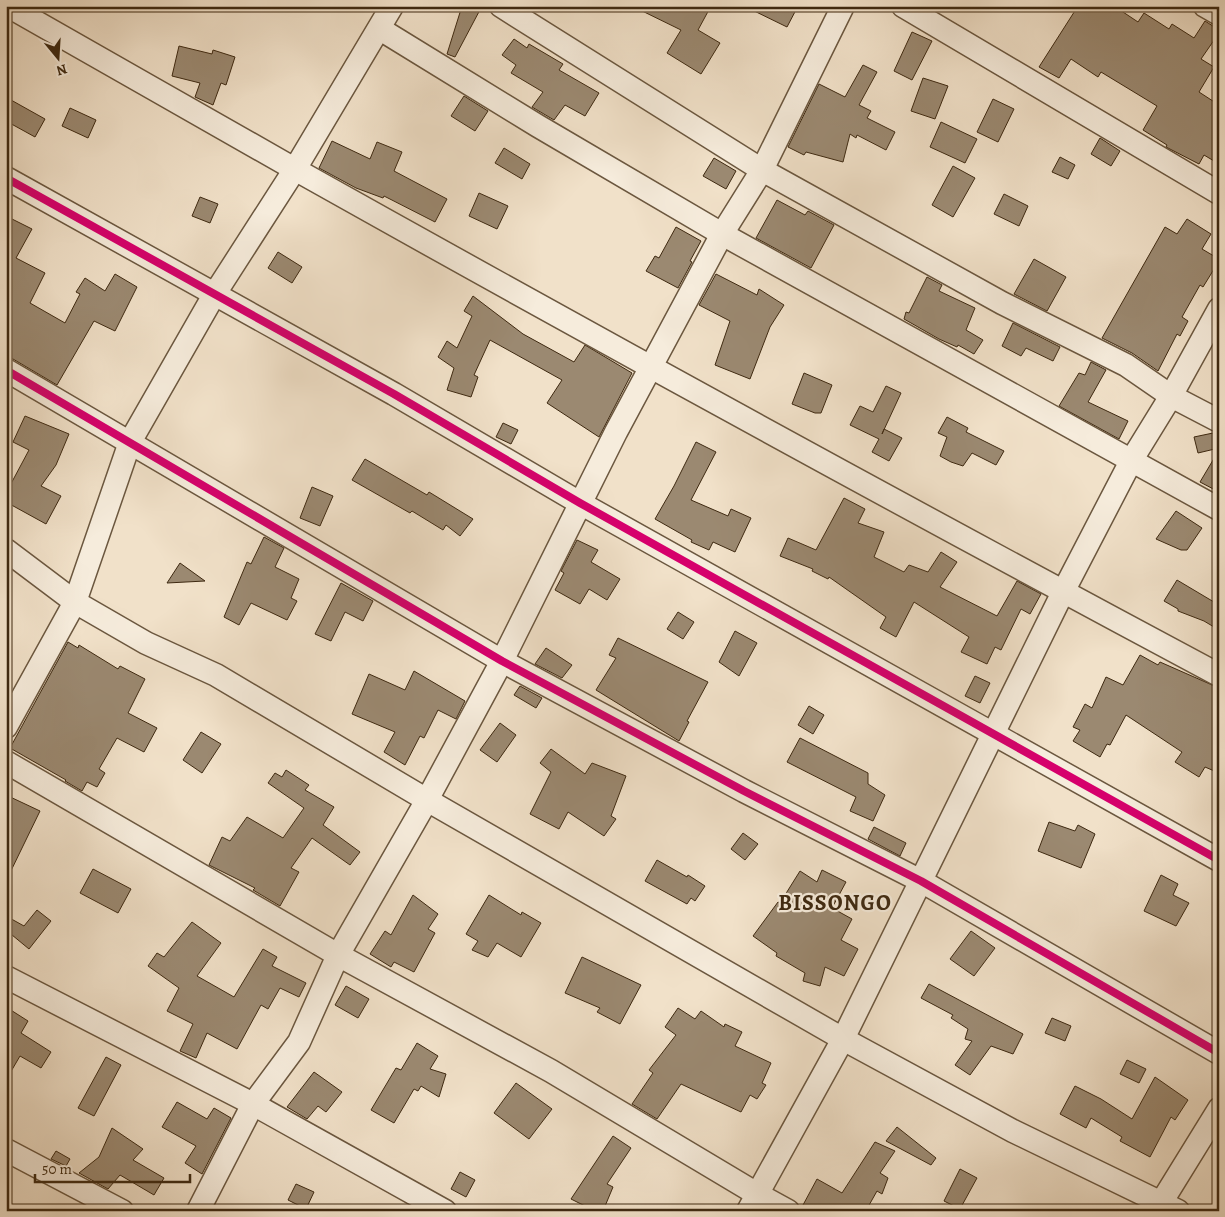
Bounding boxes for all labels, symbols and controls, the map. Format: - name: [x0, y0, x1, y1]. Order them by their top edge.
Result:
- north arrow: [32, 32, 82, 82]
- text: N: [54, 59, 70, 80]
- district label: BISSONGO: [778, 888, 892, 918]
- scale bar: [35, 1152, 190, 1184]
- text: 50 m: [42, 1159, 72, 1179]

